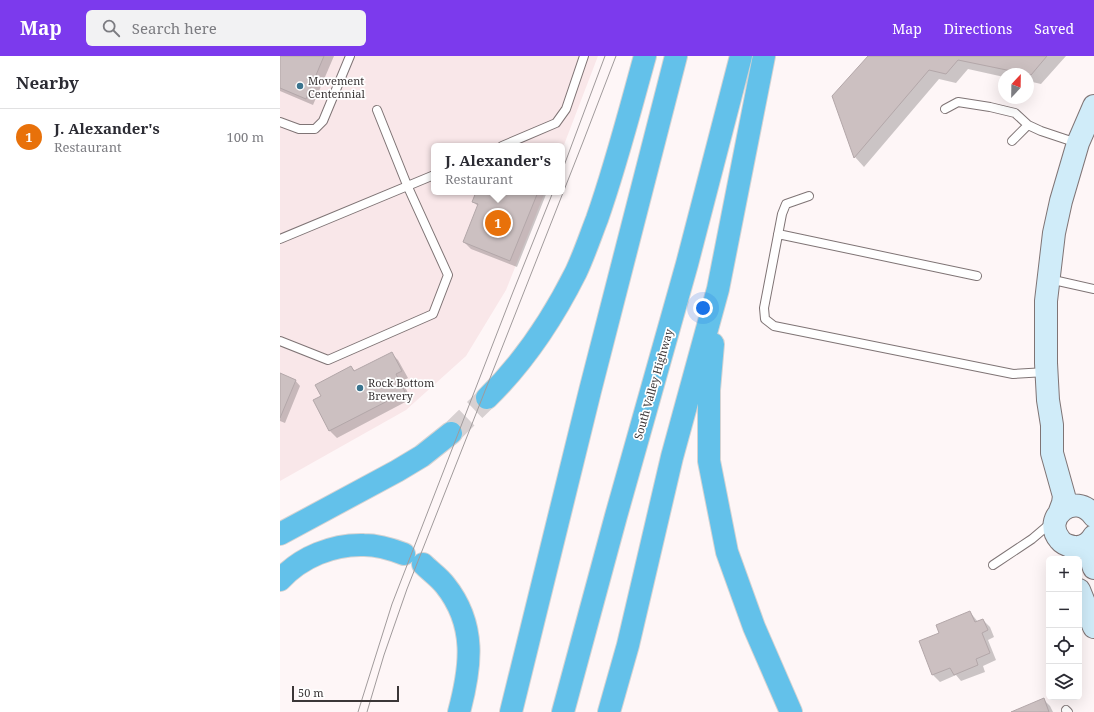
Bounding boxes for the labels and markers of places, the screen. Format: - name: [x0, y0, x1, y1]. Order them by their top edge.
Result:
- place label: Movement Centennial: [308, 73, 365, 101]
- marker: Movement Centennial: [295, 81, 305, 91]
- pin: 1: [485, 208, 511, 238]
- place label: Rock Bottom Brewery: [368, 375, 435, 403]
- marker: Rock Bottom Brewery: [355, 383, 365, 393]

